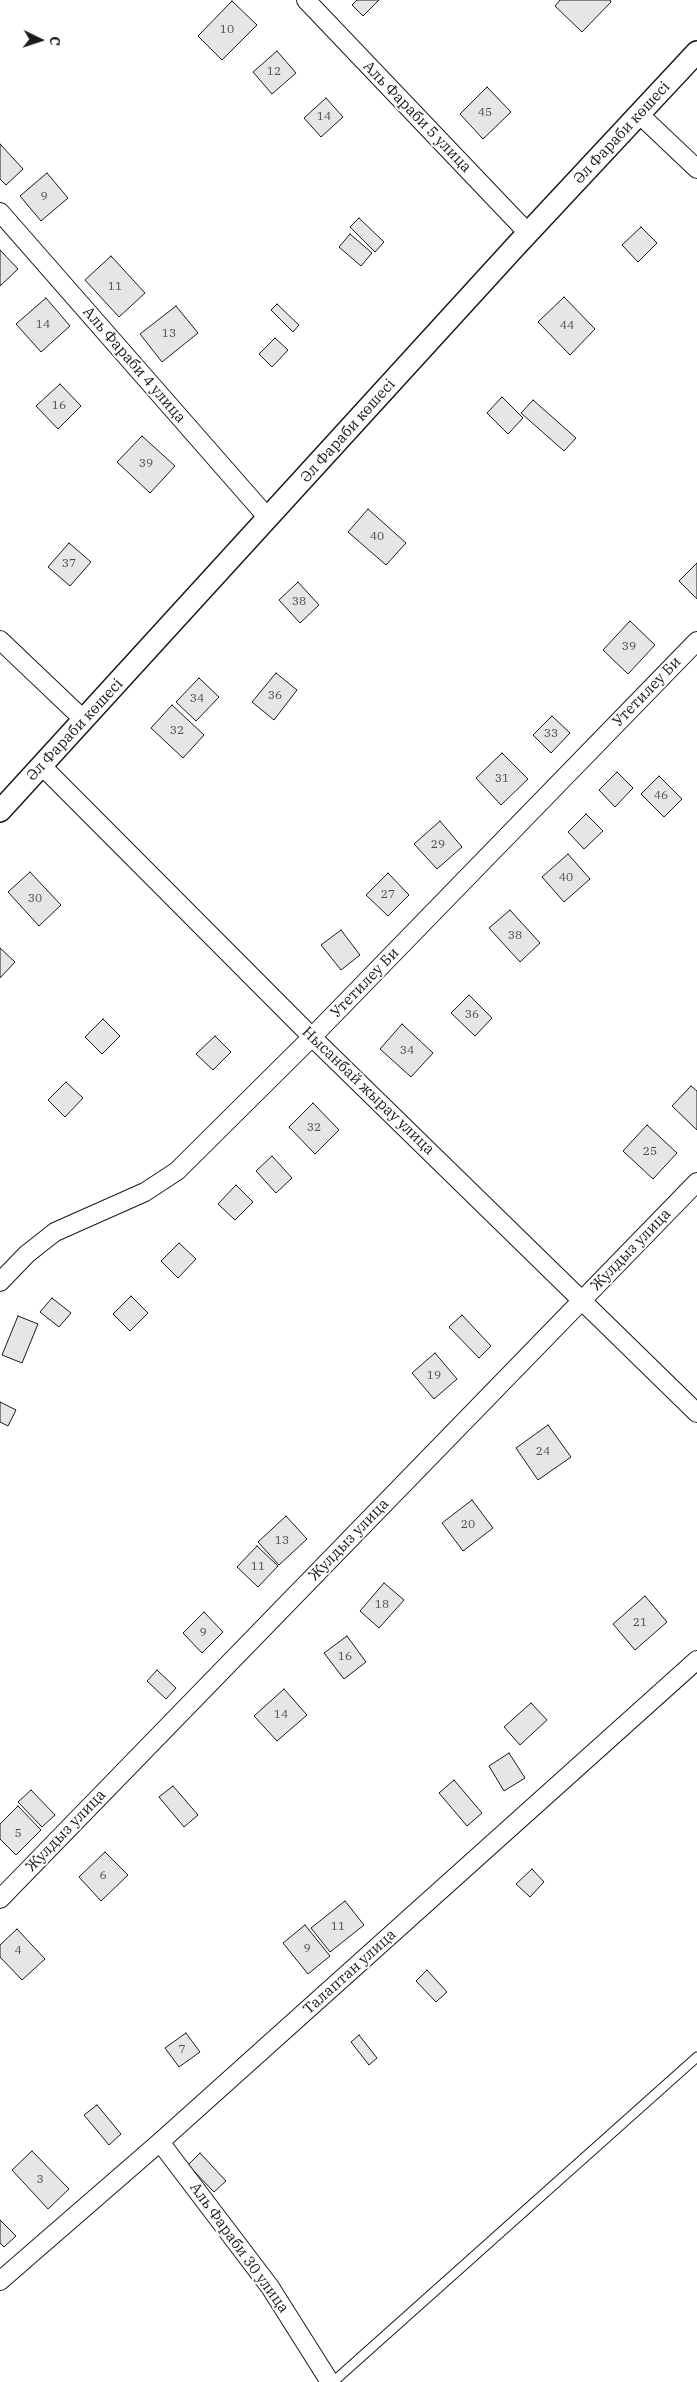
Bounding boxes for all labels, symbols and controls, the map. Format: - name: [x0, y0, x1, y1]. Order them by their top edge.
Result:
- north arrow: [15, 15, 65, 65]
- house number: 10: [220, 23, 234, 37]
- text: С: [46, 36, 64, 46]
- street label: Аль Фараби 5 улица: [359, 58, 475, 176]
- house number: 12: [267, 65, 281, 79]
- street label: Әл Фараби көшесі: [570, 78, 674, 188]
- house number: 45: [478, 106, 492, 120]
- house number: 14: [317, 110, 331, 124]
- house number: 9: [40, 190, 48, 204]
- house number: 11: [108, 280, 122, 294]
- street label: Аль Фараби 4 улица: [79, 303, 189, 427]
- house number: 14: [36, 318, 50, 332]
- house number: 44: [560, 319, 574, 333]
- house number: 13: [162, 327, 176, 341]
- street label: Әл Фараби көшесі: [297, 375, 399, 487]
- house number: 16: [52, 399, 66, 413]
- house number: 39: [139, 457, 153, 471]
- house number: 40: [370, 530, 384, 544]
- house number: 37: [62, 557, 76, 571]
- house number: 38: [292, 595, 306, 609]
- house number: 39: [622, 640, 636, 654]
- street label: Утетилеу Би: [609, 653, 685, 731]
- street label: Әл Фараби көшесі: [23, 675, 127, 785]
- house number: 36: [268, 689, 282, 703]
- house number: 34: [190, 692, 204, 706]
- house number: 32: [170, 724, 184, 738]
- house number: 33: [544, 727, 558, 741]
- house number: 31: [495, 772, 509, 786]
- house number: 46: [654, 789, 668, 803]
- house number: 29: [431, 838, 445, 852]
- house number: 40: [559, 871, 573, 885]
- house number: 27: [381, 888, 395, 902]
- house number: 30: [28, 892, 42, 906]
- house number: 38: [508, 929, 522, 943]
- street label: Утетилеу Би: [327, 944, 403, 1022]
- house number: 36: [465, 1008, 479, 1022]
- street label: Нысанбай жырау улица: [298, 1023, 438, 1159]
- house number: 34: [400, 1044, 414, 1058]
- house number: 32: [307, 1121, 321, 1135]
- house number: 25: [643, 1145, 657, 1159]
- street label: Жулдыз улица: [587, 1205, 675, 1295]
- house number: 19: [427, 1369, 441, 1383]
- house number: 24: [536, 1445, 550, 1459]
- street label: Жулдыз улица: [305, 1495, 393, 1585]
- house number: 20: [461, 1518, 475, 1532]
- house number: 13: [275, 1534, 289, 1548]
- house number: 11: [251, 1560, 265, 1574]
- house number: 18: [375, 1598, 389, 1612]
- house number: 21: [633, 1616, 647, 1630]
- house number: 9: [199, 1626, 207, 1640]
- house number: 16: [338, 1650, 352, 1664]
- house number: 14: [274, 1708, 288, 1722]
- street label: Жулдыз улица: [22, 1786, 110, 1876]
- house number: 5: [14, 1827, 22, 1841]
- house number: 6: [99, 1869, 107, 1883]
- house number: 11: [331, 1920, 345, 1934]
- street label: Талаптан улица: [300, 1926, 400, 2018]
- house number: 9: [303, 1942, 311, 1956]
- house number: 4: [14, 1944, 22, 1958]
- house number: 7: [178, 2043, 186, 2057]
- house number: 3: [36, 2173, 44, 2187]
- street label: Аль Фараби 30 улица: [186, 2179, 292, 2317]

